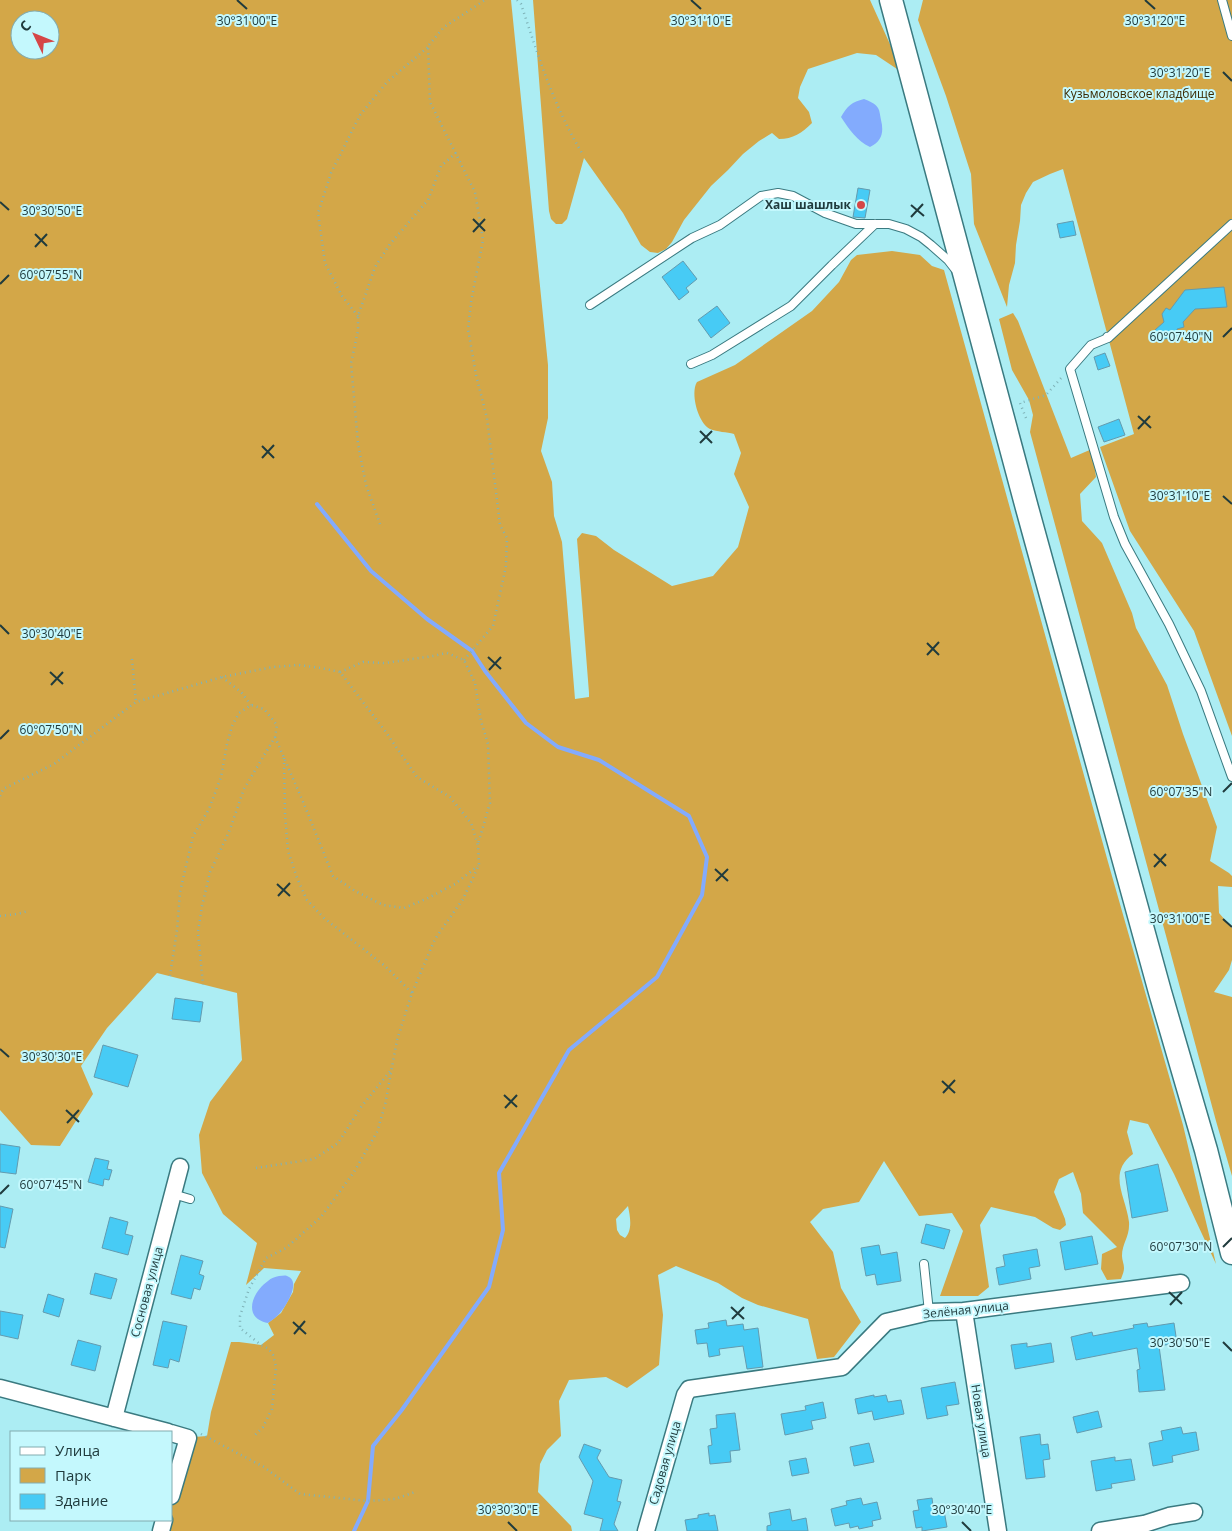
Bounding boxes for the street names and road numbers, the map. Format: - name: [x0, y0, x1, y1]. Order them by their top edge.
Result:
- street label: Сосновая улица: [126, 1245, 167, 1339]
- street label: Зелёная улица: [922, 1297, 1010, 1322]
- street label: Новая улица: [967, 1383, 996, 1459]
- street label: Садовая улица: [644, 1419, 685, 1507]

